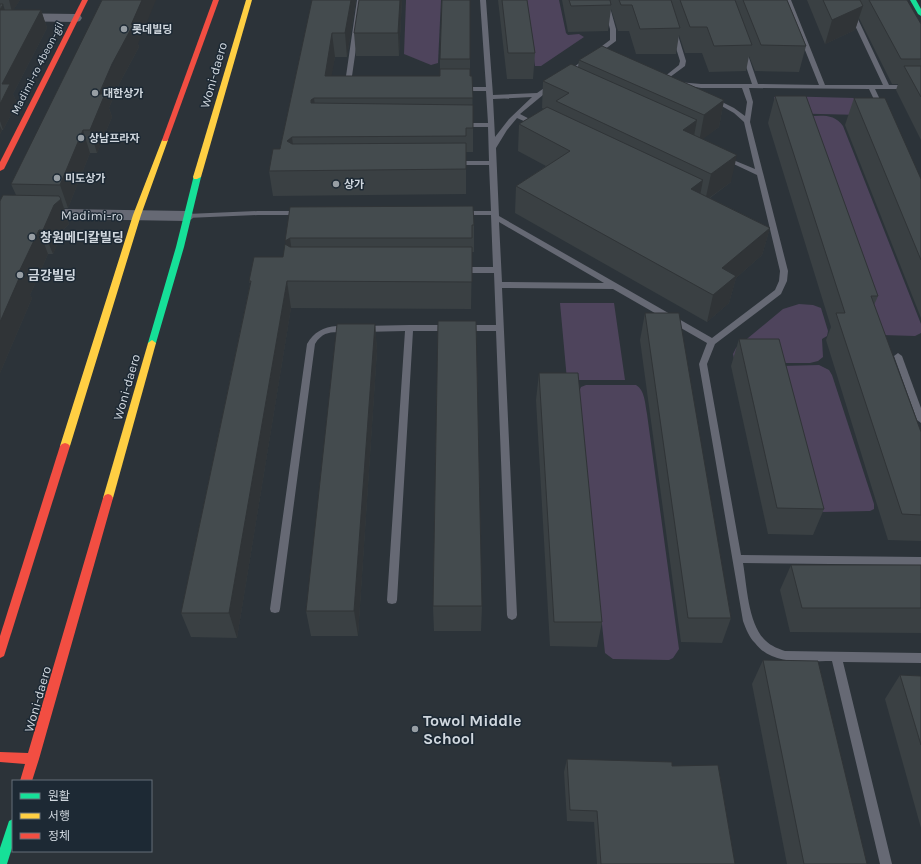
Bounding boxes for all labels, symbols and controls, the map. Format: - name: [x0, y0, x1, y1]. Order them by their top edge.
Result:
- street label: Madimi-ro 4beon-gil: [8, 20, 67, 117]
- place label: 롯데빌딩: [132, 23, 172, 36]
- marker: 롯데빌딩: [119, 24, 129, 34]
- street label: Woni-daero: [197, 40, 230, 110]
- place label: 대한상가: [103, 87, 143, 100]
- marker: 대한상가: [90, 88, 100, 98]
- place label: 상남프라자: [89, 132, 140, 145]
- marker: 상남프라자: [76, 133, 86, 143]
- place label: 미도상가: [65, 172, 105, 185]
- marker: 미도상가: [52, 173, 62, 183]
- place label: 상가: [344, 178, 364, 191]
- marker: 상가: [331, 179, 341, 189]
- street label: Madimi-ro: [61, 207, 123, 224]
- place label: 창원메디칼빌딩: [40, 230, 124, 245]
- marker: 창원메디칼빌딩: [27, 232, 37, 242]
- place label: 금강빌딩: [28, 268, 76, 283]
- marker: 금강빌딩: [15, 270, 25, 280]
- street label: Woni-daero: [110, 352, 143, 422]
- street label: Woni-daero: [21, 664, 54, 734]
- place label: Towol Middle School: [423, 711, 521, 748]
- marker: Towol Middle School: [410, 724, 420, 734]
- legend: [12, 780, 152, 852]
- text: 원활: [48, 789, 70, 803]
- text: 서행: [48, 809, 70, 823]
- text: 정체: [48, 829, 70, 843]

